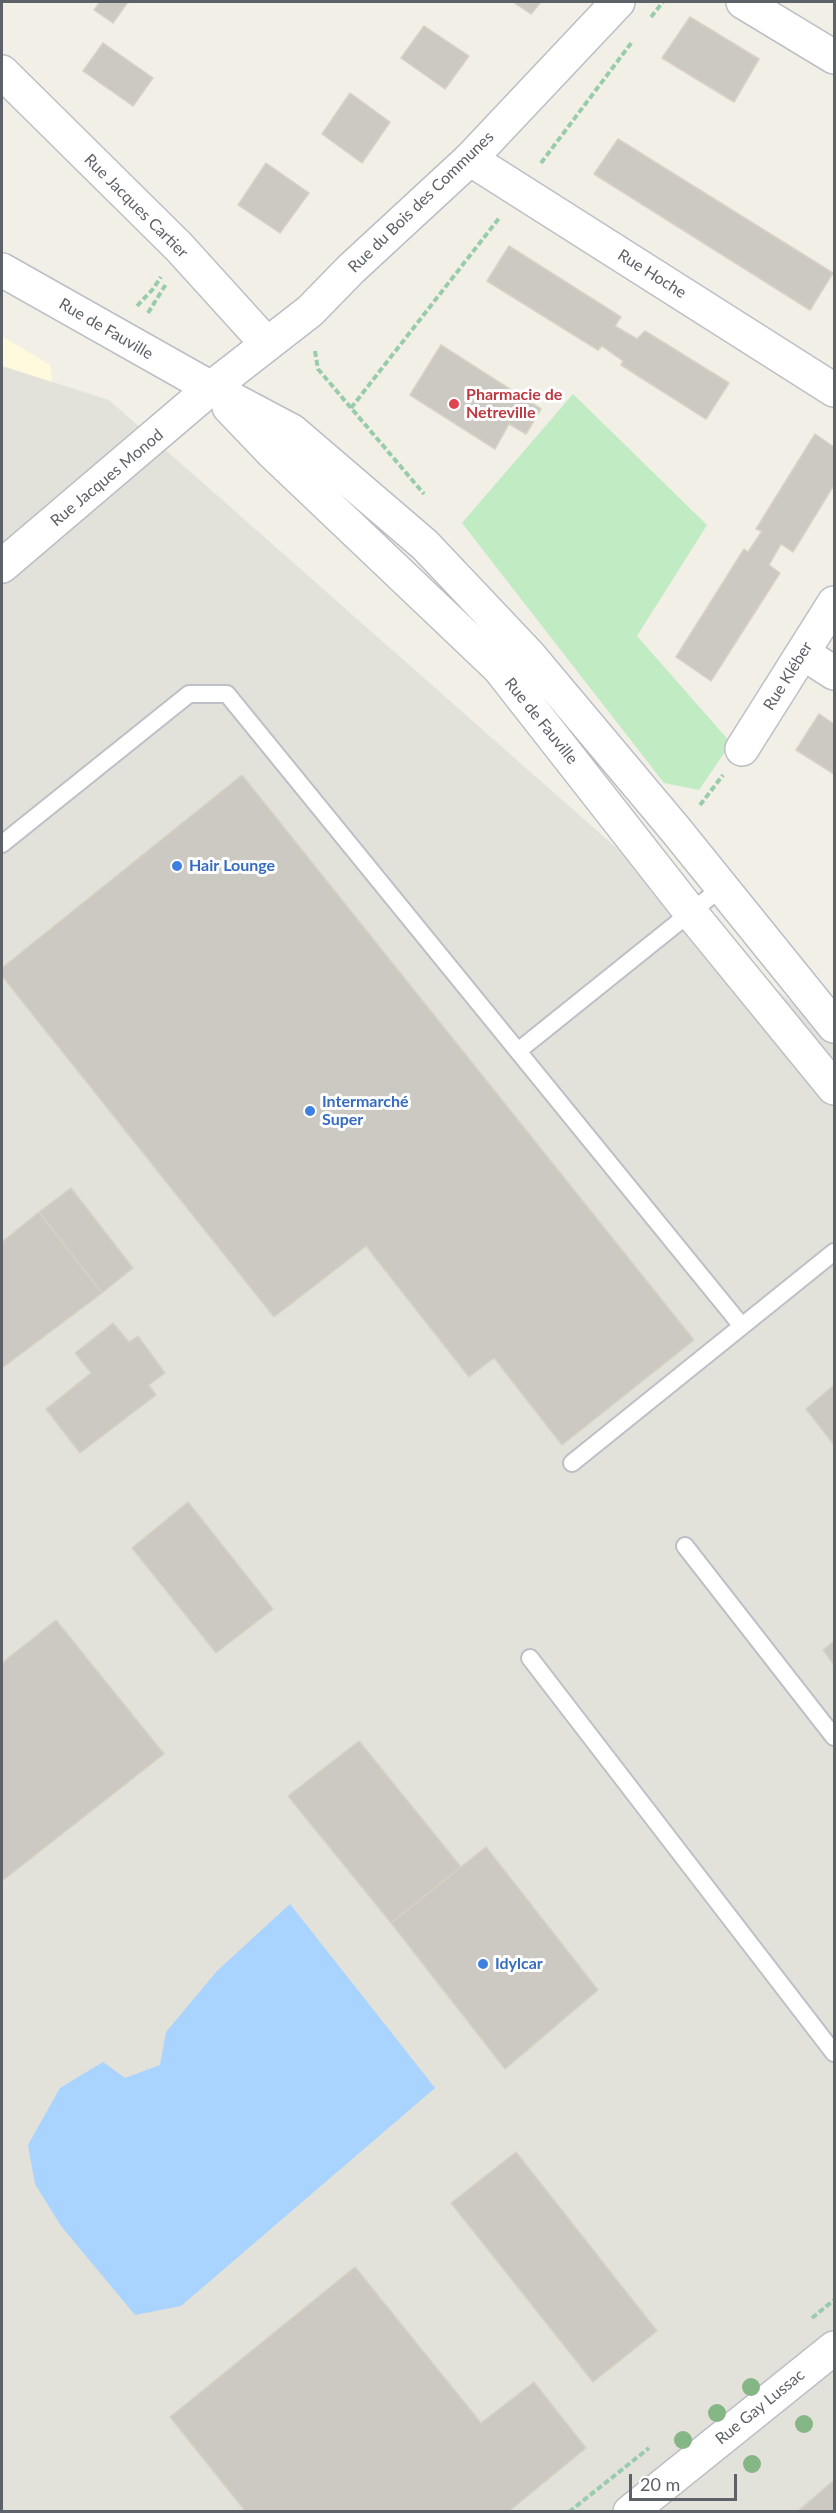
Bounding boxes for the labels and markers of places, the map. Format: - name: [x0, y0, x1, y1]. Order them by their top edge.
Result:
- place label: Pharmacie de Netreville: [466, 385, 562, 423]
- marker: Pharmacie de Netreville: [447, 397, 461, 411]
- place label: Hair Lounge: [189, 856, 275, 876]
- marker: Hair Lounge: [170, 859, 184, 873]
- place label: Intermarché Super: [322, 1092, 408, 1130]
- marker: Intermarché Super: [303, 1104, 317, 1118]
- place label: Idylcar: [495, 1954, 543, 1974]
- marker: Idylcar: [476, 1957, 490, 1971]

